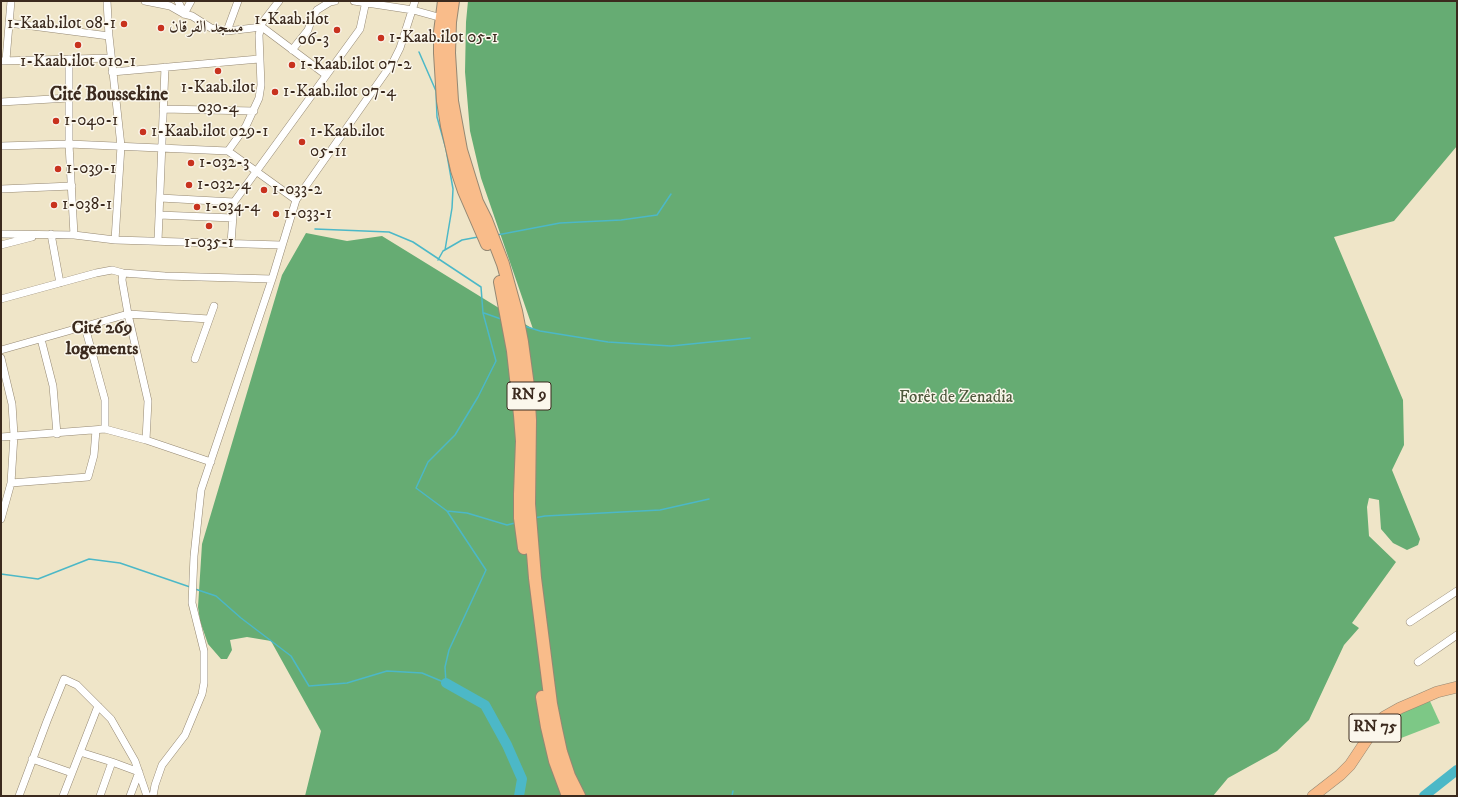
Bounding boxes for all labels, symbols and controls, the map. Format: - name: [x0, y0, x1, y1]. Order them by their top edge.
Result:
- place label: 1-Kaab.ilot 06-3: [254, 10, 329, 50]
- place label: 1-Kaab.ilot 08-1: [7, 14, 116, 34]
- place label: مسجد الفرقان: [169, 18, 244, 38]
- marker: 1-Kaab.ilot 08-1: [119, 19, 129, 29]
- marker: مسجد الفرقان: [156, 23, 166, 33]
- marker: 1-Kaab.ilot 06-3: [332, 25, 342, 35]
- place label: 1-Kaab.ilot 05-1: [389, 28, 498, 48]
- marker: 1-Kaab.ilot 05-1: [376, 33, 386, 43]
- marker: 1-Kaab.ilot 010-1: [73, 40, 83, 50]
- place label: 1-Kaab.ilot 010-1: [20, 52, 136, 72]
- place label: 1-Kaab.ilot 07-2: [300, 55, 412, 75]
- marker: 1-Kaab.ilot 07-2: [287, 60, 297, 70]
- marker: 1-Kaab.ilot 030-4: [213, 66, 223, 76]
- place label: 1-Kaab.ilot 030-4: [181, 78, 255, 118]
- place label: 1-Kaab.ilot 07-4: [283, 82, 396, 102]
- district label: Cité Boussekine: [50, 85, 168, 107]
- marker: 1-Kaab.ilot 07-4: [270, 87, 280, 97]
- place label: 1-040-1: [64, 111, 118, 131]
- marker: 1-040-1: [51, 116, 61, 126]
- place label: 1-Kaab.ilot 029-1: [151, 122, 268, 142]
- place label: 1-Kaab.ilot 05-11: [310, 122, 385, 162]
- marker: 1-Kaab.ilot 029-1: [138, 127, 148, 137]
- marker: 1-Kaab.ilot 05-11: [297, 137, 307, 147]
- place label: 1-032-3: [199, 153, 249, 173]
- marker: 1-032-3: [186, 158, 196, 168]
- place label: 1-039-1: [66, 159, 116, 179]
- marker: 1-039-1: [53, 164, 63, 174]
- place label: 1-032-4: [197, 175, 251, 195]
- marker: 1-032-4: [184, 180, 194, 190]
- place label: 1-033-2: [272, 180, 322, 200]
- marker: 1-033-2: [259, 185, 269, 195]
- place label: 1-038-1: [62, 195, 112, 215]
- place label: 1-034-4: [205, 197, 260, 217]
- marker: 1-038-1: [49, 200, 59, 210]
- marker: 1-034-4: [192, 202, 202, 212]
- place label: 1-033-1: [284, 204, 332, 224]
- marker: 1-033-1: [271, 209, 281, 219]
- marker: 1-035-1: [204, 221, 214, 231]
- place label: 1-035-1: [184, 233, 234, 253]
- district label: Cité 269 logements: [66, 318, 138, 360]
- road number: RN 9: [507, 382, 551, 410]
- park label: Forêt de Zenadia: [899, 388, 1013, 408]
- road number: RN 75: [1349, 714, 1401, 742]

